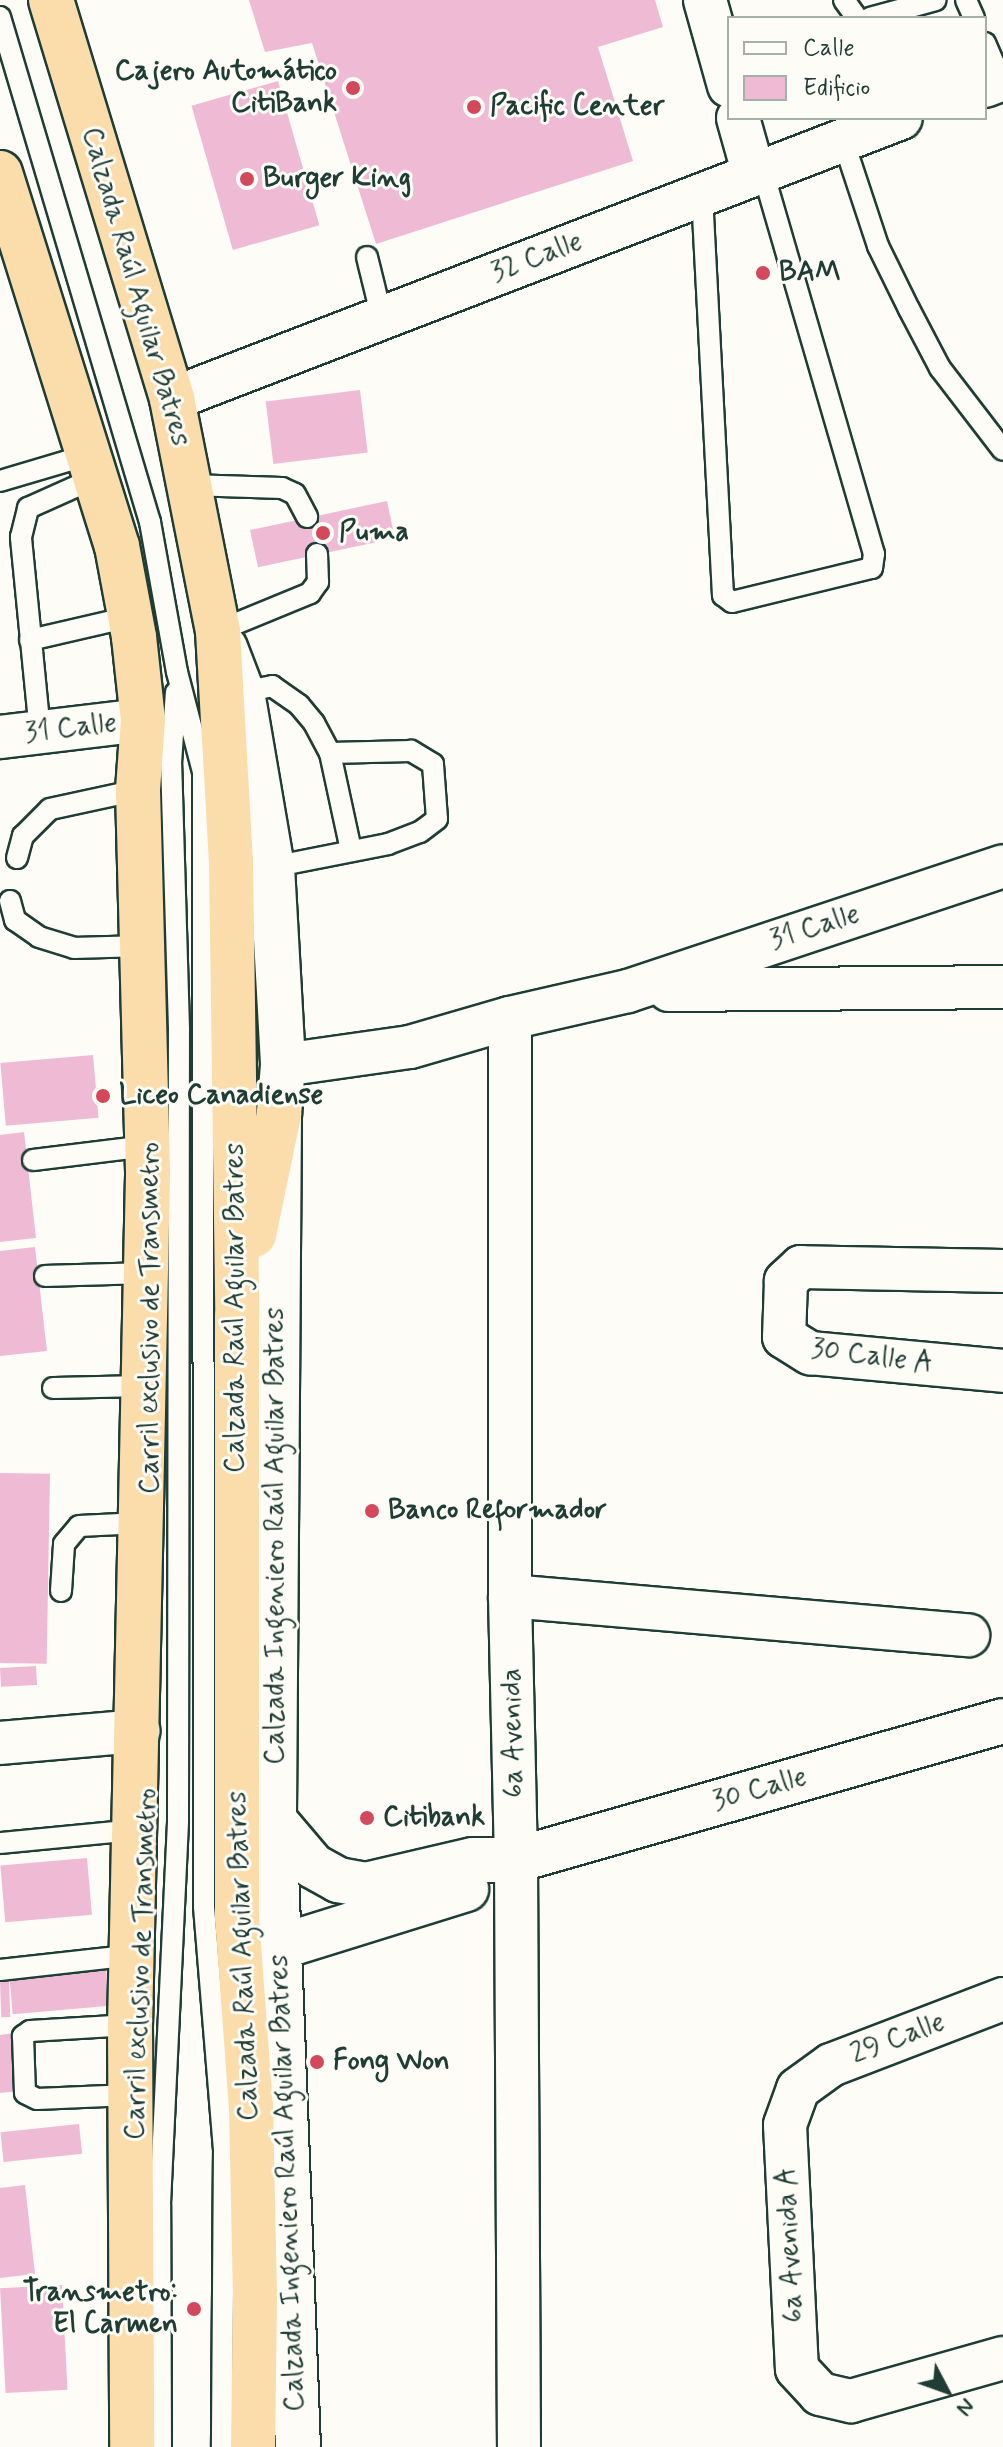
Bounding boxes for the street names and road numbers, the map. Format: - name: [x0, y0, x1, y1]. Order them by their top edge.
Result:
- street label: Calzada Raúl Aguilar Batres: [73, 122, 197, 452]
- street label: 32 Calle: [487, 225, 587, 291]
- street label: 31 Calle: [23, 707, 119, 751]
- street label: 31 Calle: [766, 898, 864, 958]
- street label: Carril exclusivo de Transmetro: [134, 1136, 168, 1500]
- street label: Calzada Raúl Aguilar Batres: [219, 1142, 253, 1474]
- street label: Calzada Ingeniero Raúl Aguilar Batres: [259, 1306, 293, 1766]
- street label: 30 Calle A: [809, 1333, 935, 1381]
- street label: 6a Avenida: [496, 1668, 532, 1798]
- street label: 30 Calle: [709, 1761, 811, 1819]
- street label: Carril exclusivo de Transmetro: [119, 1781, 165, 2147]
- street label: Calzada Raúl Aguilar Batres: [221, 1789, 267, 2123]
- street label: Calzada Ingeniero Raúl Aguilar Batres: [263, 1953, 313, 2413]
- street label: 29 Calle: [846, 2006, 950, 2072]
- street label: 6a Avenida A: [770, 2166, 812, 2324]

